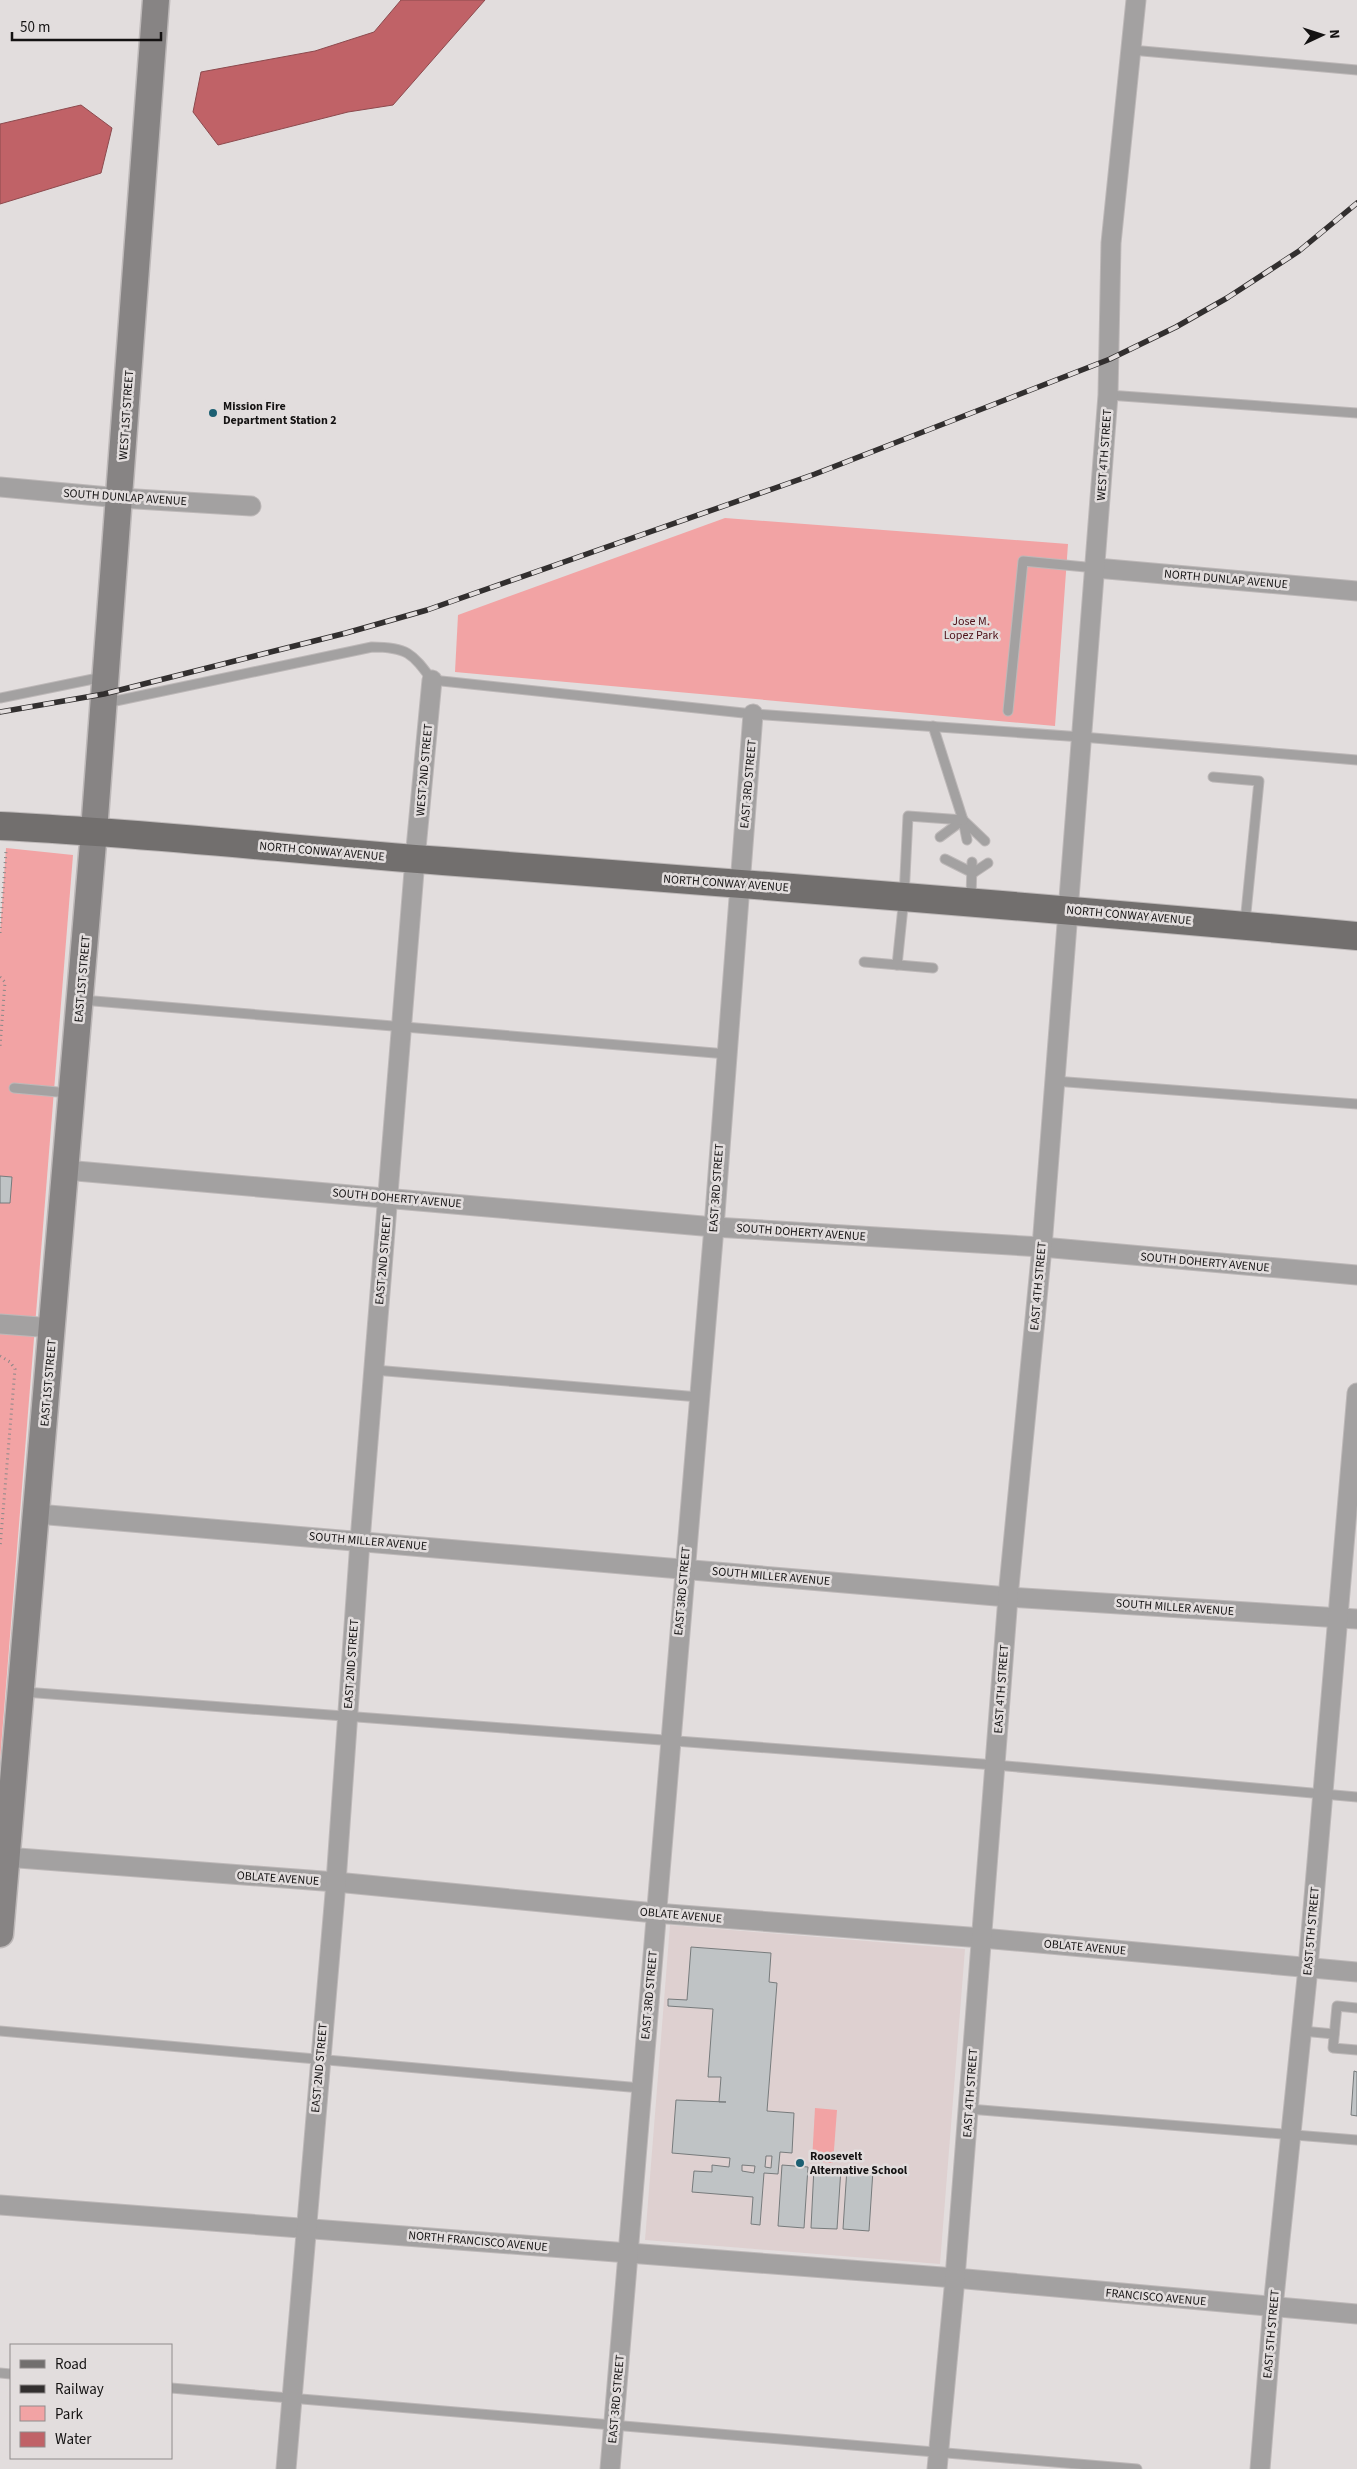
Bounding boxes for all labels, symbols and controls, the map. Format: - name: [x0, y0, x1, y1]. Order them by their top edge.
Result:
- scale bar: [12, 10, 161, 42]
- north arrow: [1297, 10, 1347, 60]
- text: 50 m: [20, 17, 50, 38]
- text: N: [1324, 29, 1344, 40]
- street label: WEST 1ST STREET: [115, 369, 138, 461]
- place label: Mission Fire Department Station 2: [223, 398, 337, 429]
- marker: Mission Fire Department Station 2: [207, 407, 219, 419]
- street label: WEST 4TH STREET: [1093, 408, 1116, 501]
- street label: SOUTH DUNLAP AVENUE: [63, 485, 187, 510]
- street label: NORTH DUNLAP AVENUE: [1163, 566, 1289, 593]
- park label: Jose M. Lopez Park: [944, 613, 998, 644]
- street label: WEST 2ND STREET: [412, 723, 437, 817]
- street label: EAST 3RD STREET: [736, 738, 761, 829]
- street label: NORTH CONWAY AVENUE: [259, 838, 385, 865]
- street label: NORTH CONWAY AVENUE: [663, 871, 789, 896]
- street label: NORTH CONWAY AVENUE: [1066, 902, 1192, 929]
- street label: EAST 1ST STREET: [70, 934, 95, 1023]
- street label: EAST 3RD STREET: [705, 1143, 728, 1233]
- street label: SOUTH DOHERTY AVENUE: [331, 1184, 462, 1213]
- street label: EAST 2ND STREET: [371, 1214, 396, 1306]
- street label: SOUTH DOHERTY AVENUE: [736, 1219, 866, 1246]
- street label: EAST 4TH STREET: [1026, 1240, 1051, 1331]
- street label: SOUTH DOHERTY AVENUE: [1139, 1248, 1270, 1277]
- street label: EAST 1ST STREET: [36, 1338, 61, 1427]
- street label: SOUTH MILLER AVENUE: [308, 1528, 428, 1555]
- street label: EAST 3RD STREET: [670, 1545, 695, 1636]
- street label: SOUTH MILLER AVENUE: [711, 1563, 831, 1590]
- street label: SOUTH MILLER AVENUE: [1115, 1595, 1235, 1620]
- street label: EAST 2ND STREET: [340, 1618, 363, 1709]
- street label: EAST 4TH STREET: [990, 1643, 1013, 1734]
- street label: OBLATE AVENUE: [236, 1867, 320, 1890]
- street label: EAST 5TH STREET: [1299, 1885, 1324, 1976]
- street label: OBLATE AVENUE: [639, 1903, 723, 1928]
- street label: OBLATE AVENUE: [1043, 1935, 1127, 1960]
- street label: EAST 3RD STREET: [637, 1949, 662, 2040]
- street label: EAST 2ND STREET: [307, 2022, 332, 2114]
- street label: EAST 4TH STREET: [959, 2047, 982, 2138]
- place label: Roosevelt Alternative School: [809, 2148, 908, 2179]
- marker: Roosevelt Alternative School: [794, 2157, 806, 2169]
- street label: NORTH FRANCISCO AVENUE: [407, 2227, 548, 2256]
- street label: FRANCISCO AVENUE: [1105, 2285, 1207, 2310]
- street label: EAST 5TH STREET: [1259, 2288, 1284, 2379]
- legend: [10, 2344, 172, 2459]
- street label: EAST 3RD STREET: [604, 2353, 629, 2444]
- text: Road: [55, 2354, 87, 2375]
- text: Railway: [55, 2379, 104, 2400]
- text: Park: [55, 2404, 84, 2425]
- text: Water: [55, 2429, 92, 2450]

